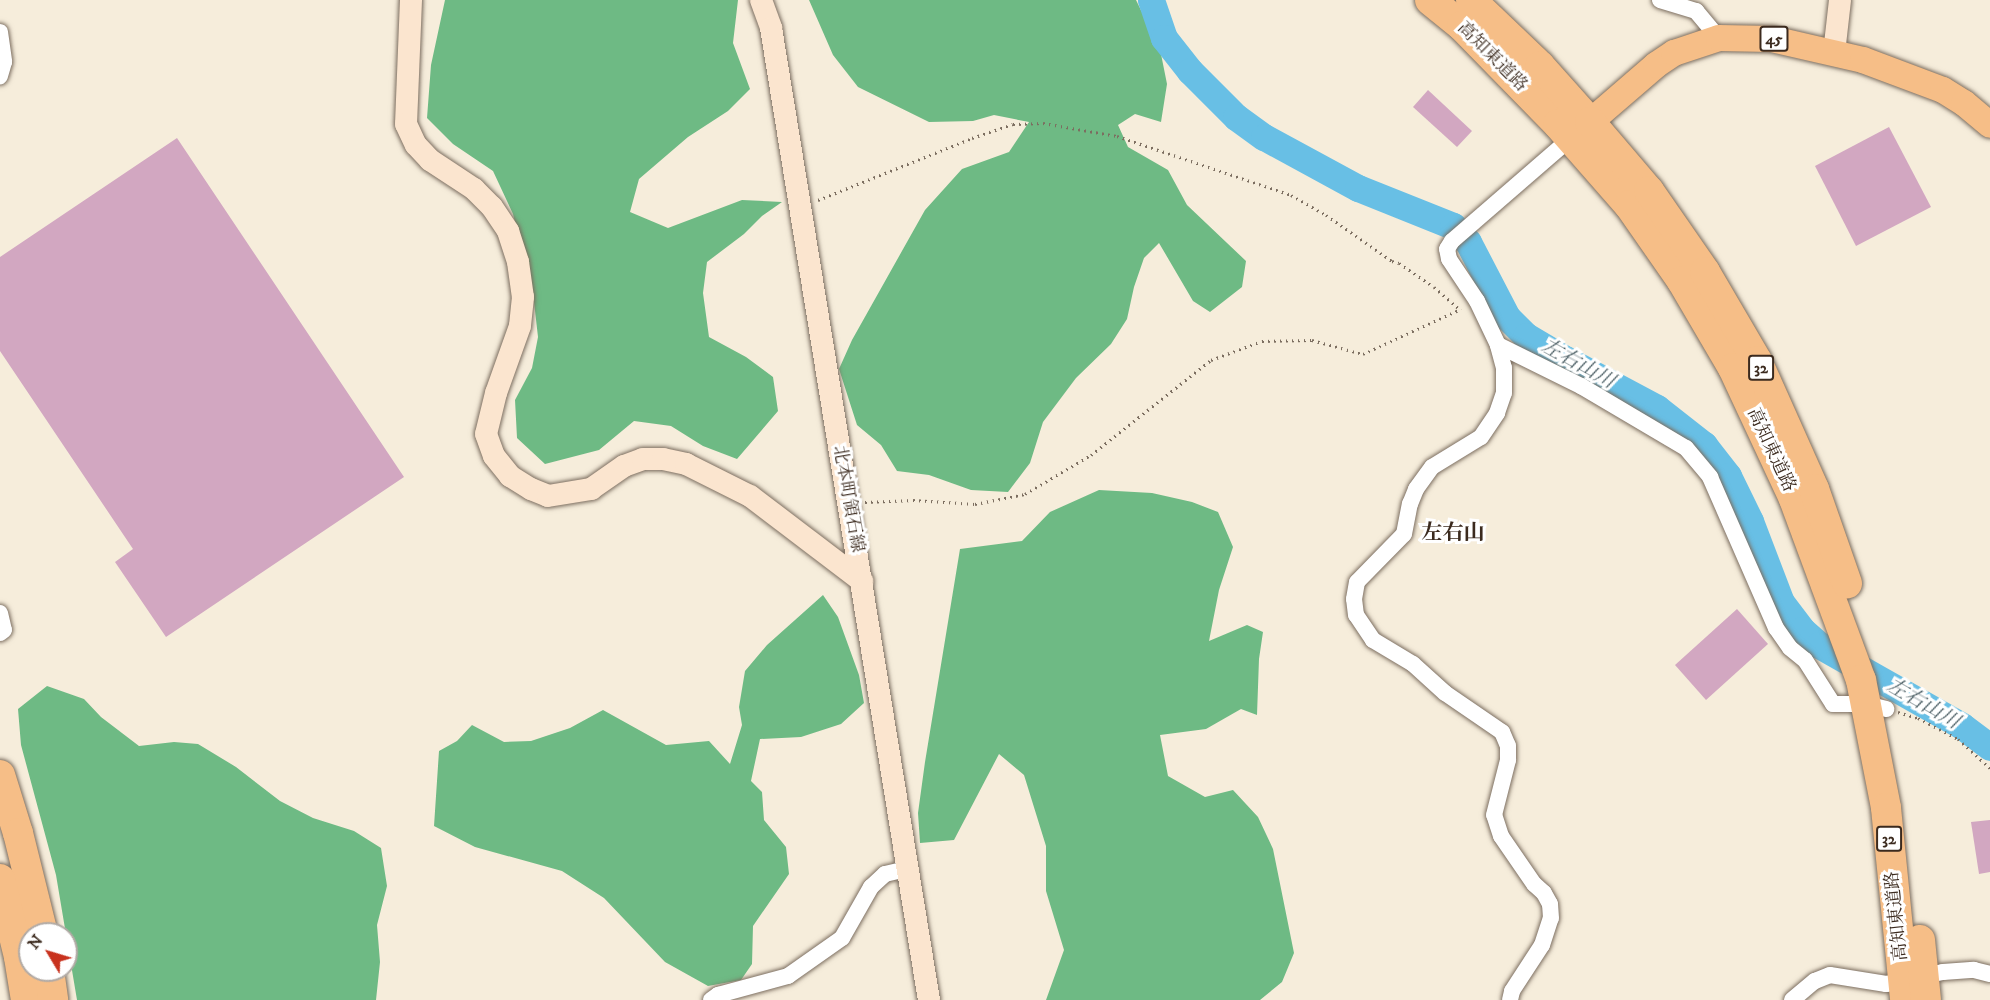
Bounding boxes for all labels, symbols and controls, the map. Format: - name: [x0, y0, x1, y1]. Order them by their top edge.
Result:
- street label: 高知東道路: [1453, 18, 1531, 96]
- road number: 45: [1759, 26, 1789, 52]
- water label: 左右山川: [1537, 334, 1619, 394]
- road number: 32: [1748, 355, 1774, 381]
- street label: 高知東道路: [1742, 405, 1800, 495]
- street label: 北本町領石線: [828, 444, 868, 554]
- district label: 左右山: [1422, 520, 1484, 546]
- water label: 左右山川: [1882, 674, 1964, 734]
- road number: 32: [1876, 826, 1902, 852]
- street label: 高知東道路: [1882, 870, 1912, 962]
- north arrow: [18, 922, 78, 982]
- text: N: [23, 931, 47, 953]

